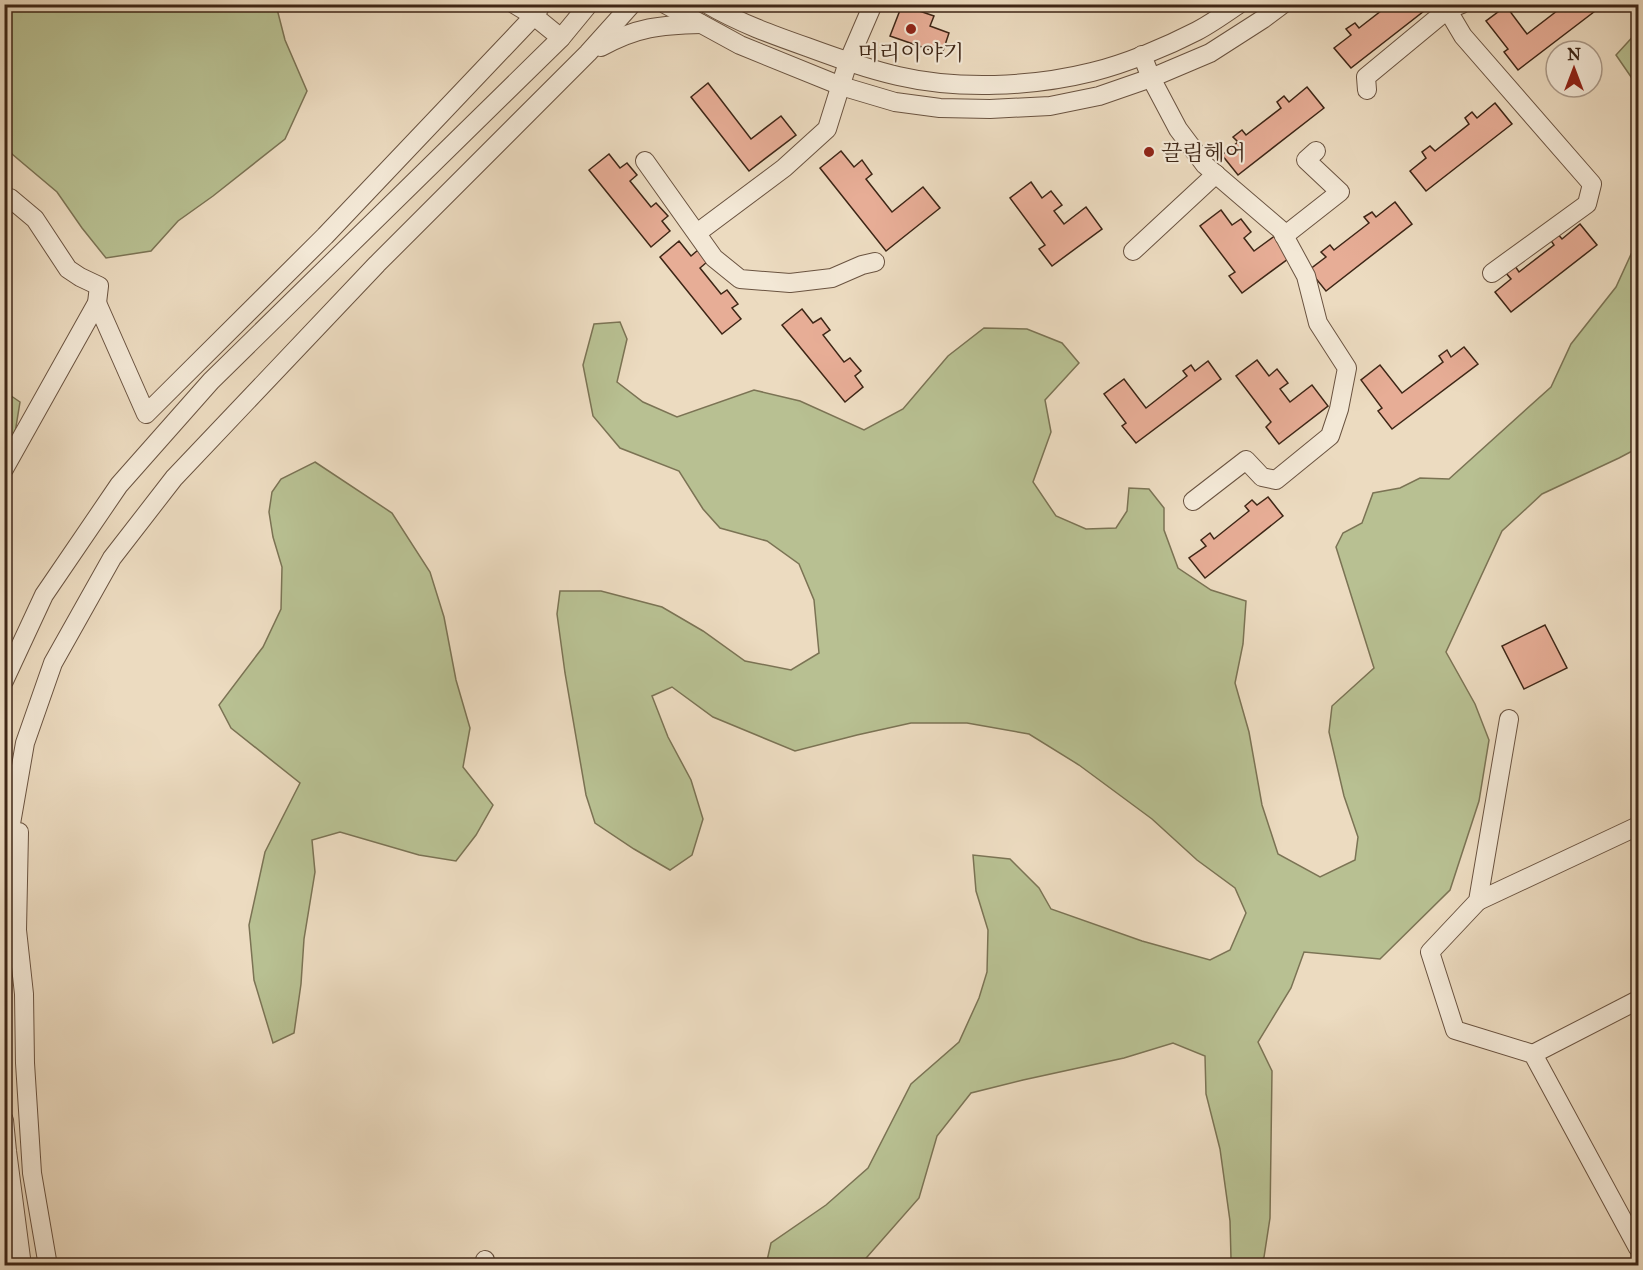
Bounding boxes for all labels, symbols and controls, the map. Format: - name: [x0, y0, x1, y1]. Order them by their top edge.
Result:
- marker: 머리이야기: [904, 22, 918, 36]
- place label: 머리이야기: [858, 39, 964, 66]
- north arrow: [1544, 39, 1604, 99]
- text: N: [1567, 45, 1581, 64]
- place label: 끌림헤어: [1161, 139, 1246, 166]
- marker: 끌림헤어: [1142, 145, 1156, 159]

